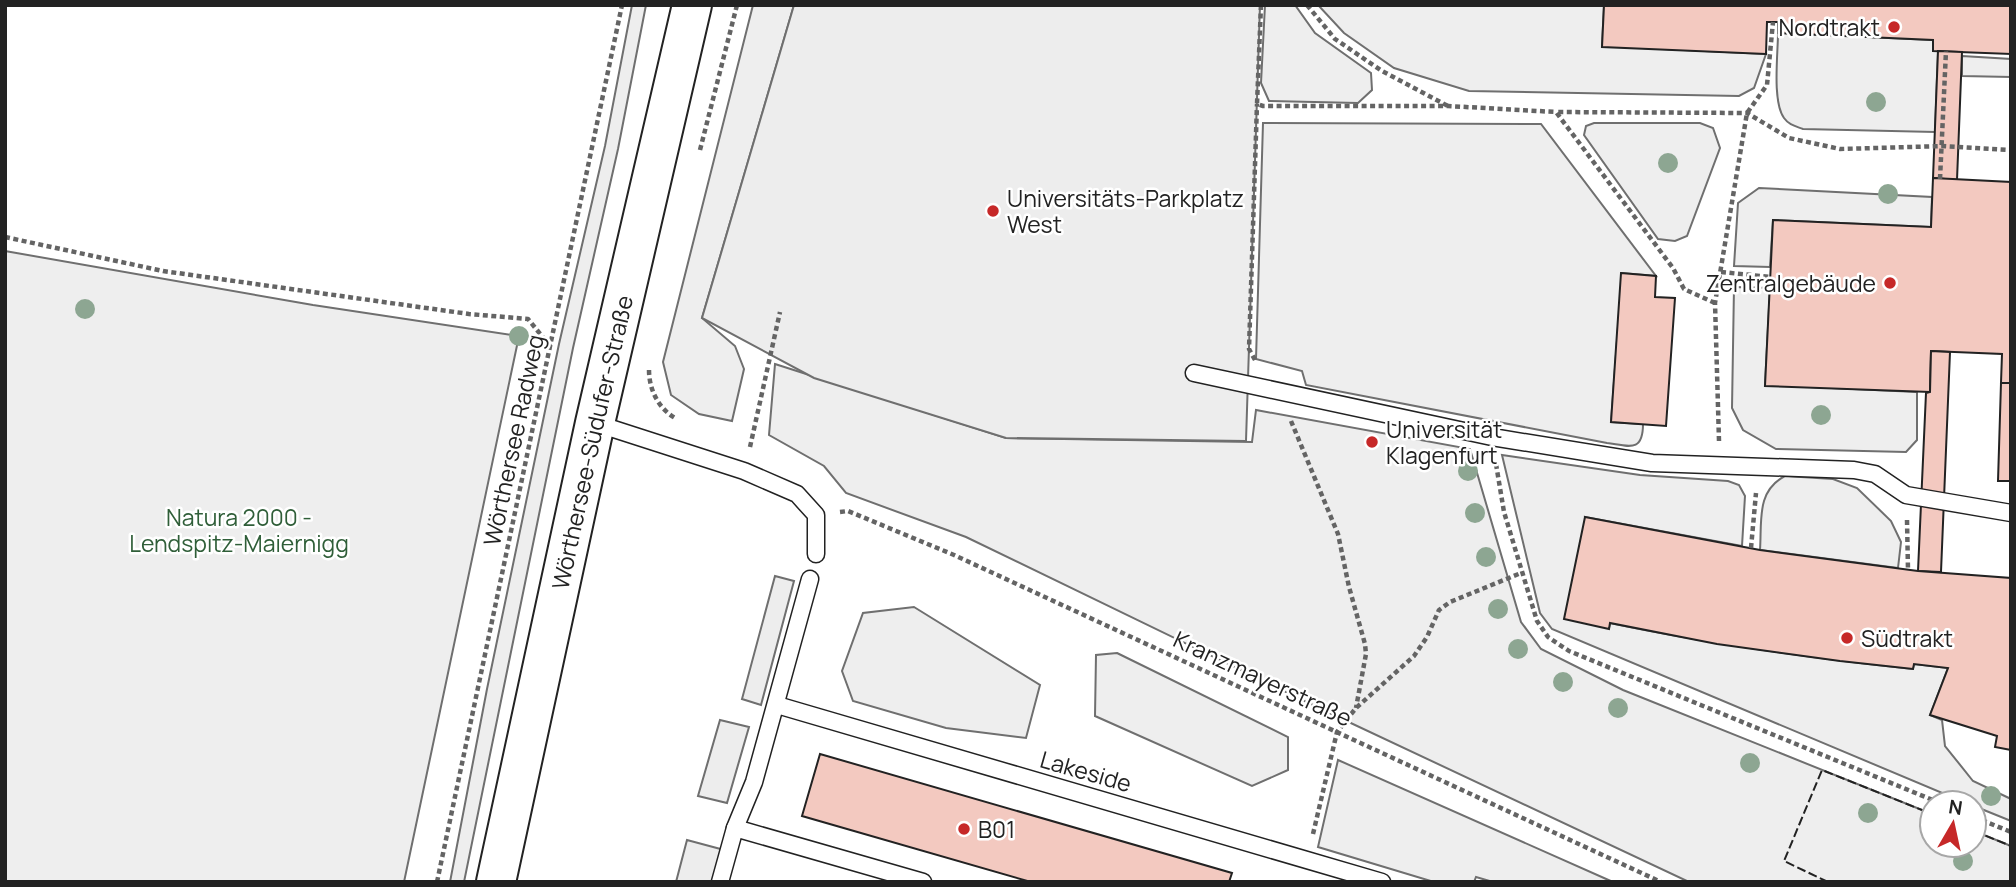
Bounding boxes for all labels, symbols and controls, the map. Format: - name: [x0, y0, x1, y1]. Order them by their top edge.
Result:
- place label: Nordtrakt: [1779, 11, 1880, 43]
- marker: Nordtrakt: [1886, 19, 1902, 35]
- place label: Universitäts-Parkplatz West: [1007, 182, 1244, 240]
- marker: Universitäts-Parkplatz West: [985, 203, 1001, 219]
- place label: Zentralgebäude: [1706, 267, 1876, 299]
- marker: Zentralgebäude: [1882, 275, 1898, 291]
- street label: Wörthersee-Südufer-Straße: [544, 292, 640, 592]
- street label: Wörthersee Radweg: [475, 332, 551, 548]
- place label: Universität Klagenfurt: [1386, 413, 1502, 471]
- marker: Universität Klagenfurt: [1364, 434, 1380, 450]
- park label: Natura 2000 - Lendspitz-Maiernigg: [129, 501, 349, 559]
- place label: Südtrakt: [1861, 622, 1953, 654]
- street label: Kranzmayerstraße: [1168, 623, 1358, 733]
- marker: Südtrakt: [1839, 630, 1855, 646]
- street label: Lakeside: [1037, 743, 1135, 799]
- north arrow: [1918, 789, 1988, 859]
- text: N: [1947, 793, 1964, 821]
- place label: B01: [978, 813, 1015, 845]
- marker: B01: [956, 821, 972, 837]

